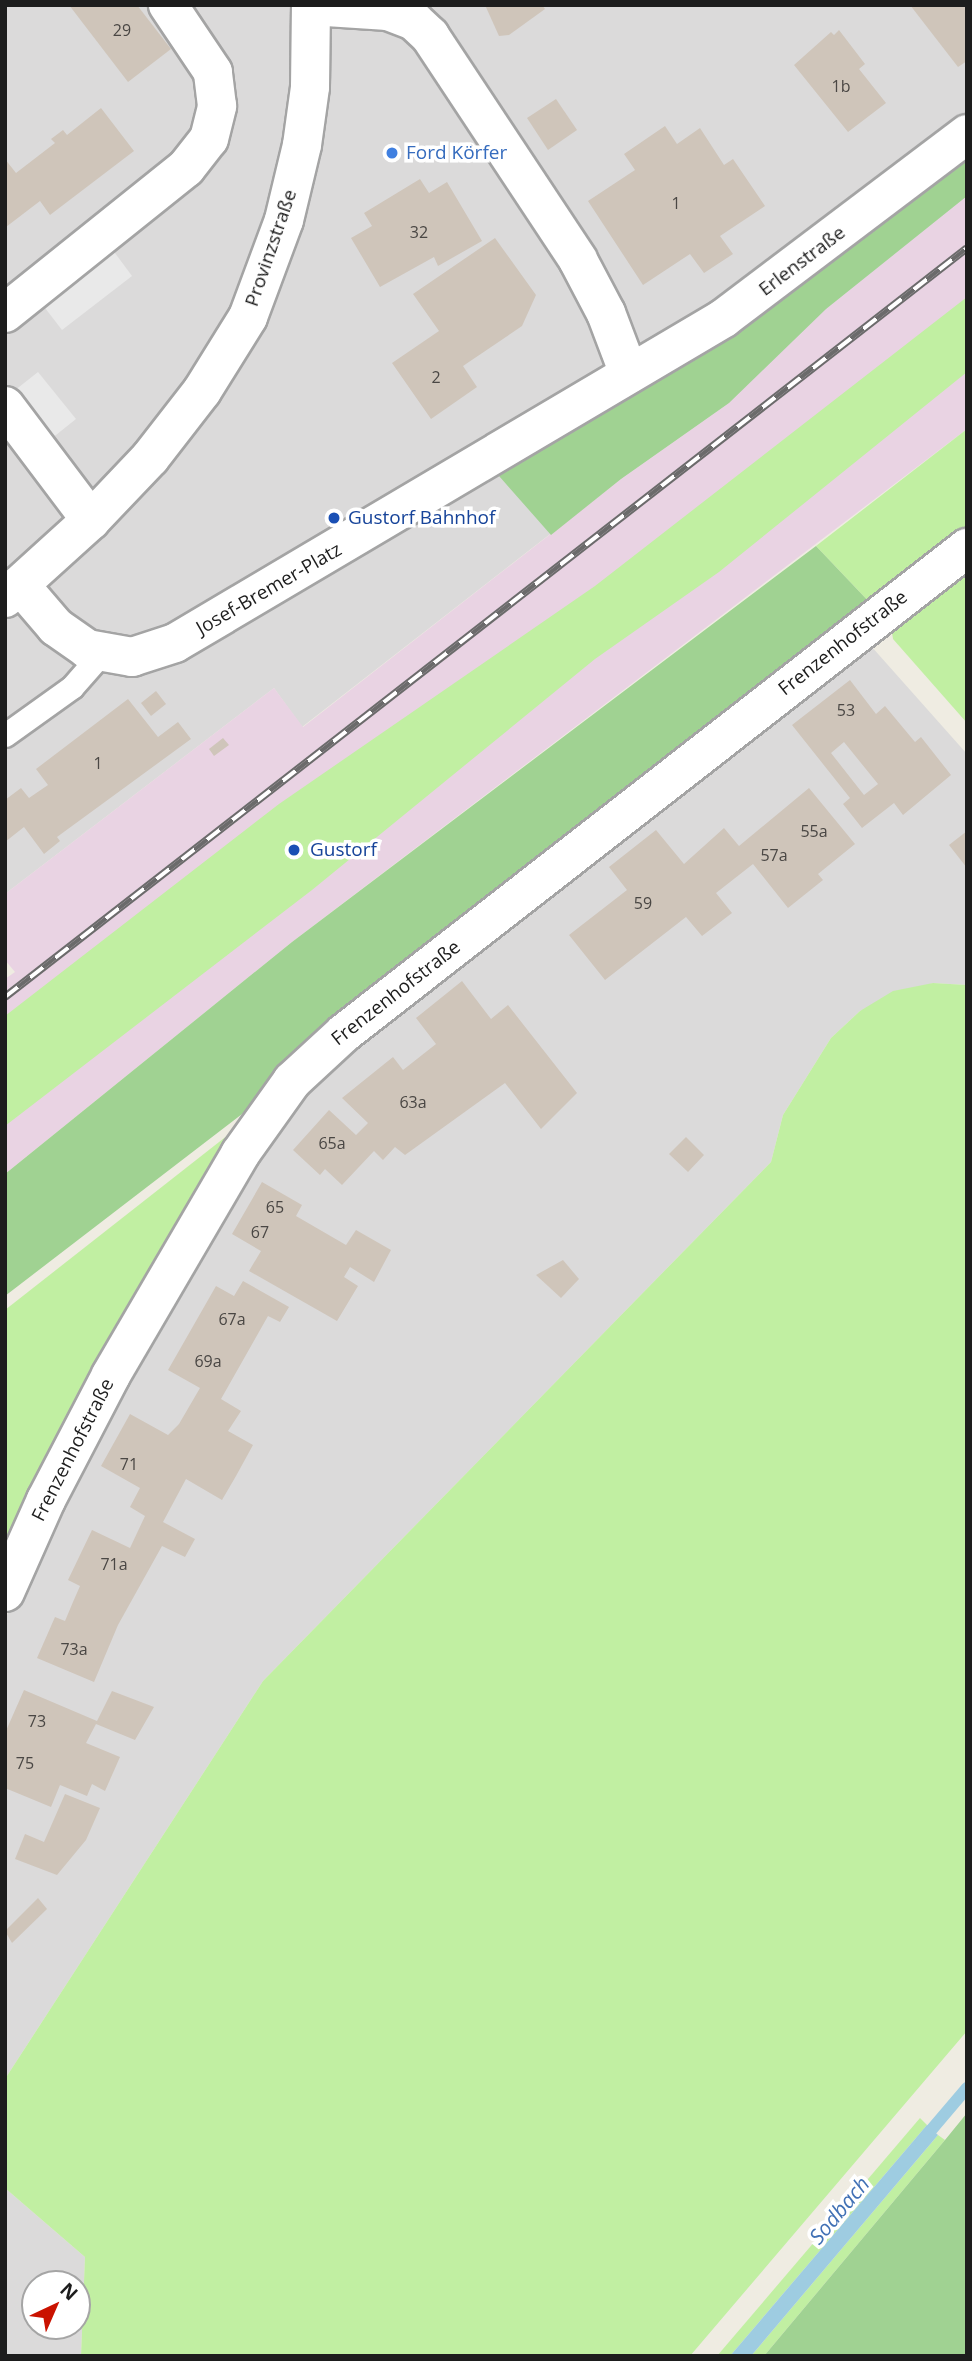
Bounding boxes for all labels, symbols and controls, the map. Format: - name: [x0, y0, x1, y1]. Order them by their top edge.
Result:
- house number: 29: [113, 20, 131, 40]
- house number: 1b: [832, 76, 850, 96]
- place label: Ford Körfer: [406, 142, 507, 164]
- marker: Ford Körfer: [384, 145, 400, 161]
- street label: Provinzstraße: [240, 187, 302, 309]
- house number: 1: [671, 193, 681, 213]
- street label: Erlenstraße: [754, 221, 850, 301]
- house number: 32: [410, 222, 428, 242]
- house number: 2: [431, 367, 441, 387]
- place label: Gustorf Bahnhof: [348, 507, 495, 529]
- marker: Gustorf Bahnhof: [326, 510, 342, 526]
- street label: Josef-Bremer-Platz: [192, 538, 346, 640]
- street label: Frenzenhofstraße: [774, 586, 912, 700]
- house number: 53: [837, 700, 855, 720]
- house number: 1: [93, 753, 103, 773]
- house number: 55a: [800, 821, 828, 841]
- place label: Gustorf: [310, 839, 377, 861]
- marker: Gustorf: [284, 840, 304, 860]
- house number: 57a: [760, 845, 788, 865]
- house number: 59: [634, 893, 652, 913]
- street label: Frenzenhofstraße: [327, 936, 465, 1050]
- house number: 63a: [399, 1092, 427, 1112]
- house number: 65a: [318, 1133, 346, 1153]
- house number: 65: [266, 1197, 284, 1217]
- house number: 67: [251, 1222, 269, 1242]
- house number: 67a: [218, 1309, 246, 1329]
- house number: 69a: [194, 1351, 222, 1371]
- street label: Frenzenhofstraße: [27, 1375, 119, 1525]
- house number: 71: [120, 1454, 138, 1474]
- house number: 71a: [100, 1554, 128, 1574]
- house number: 73a: [60, 1639, 88, 1659]
- house number: 73: [28, 1711, 46, 1731]
- house number: 75: [16, 1753, 34, 1773]
- water label: Sodbach: [804, 2171, 874, 2249]
- north arrow: [21, 2270, 91, 2340]
- text: N: [55, 2277, 84, 2306]

